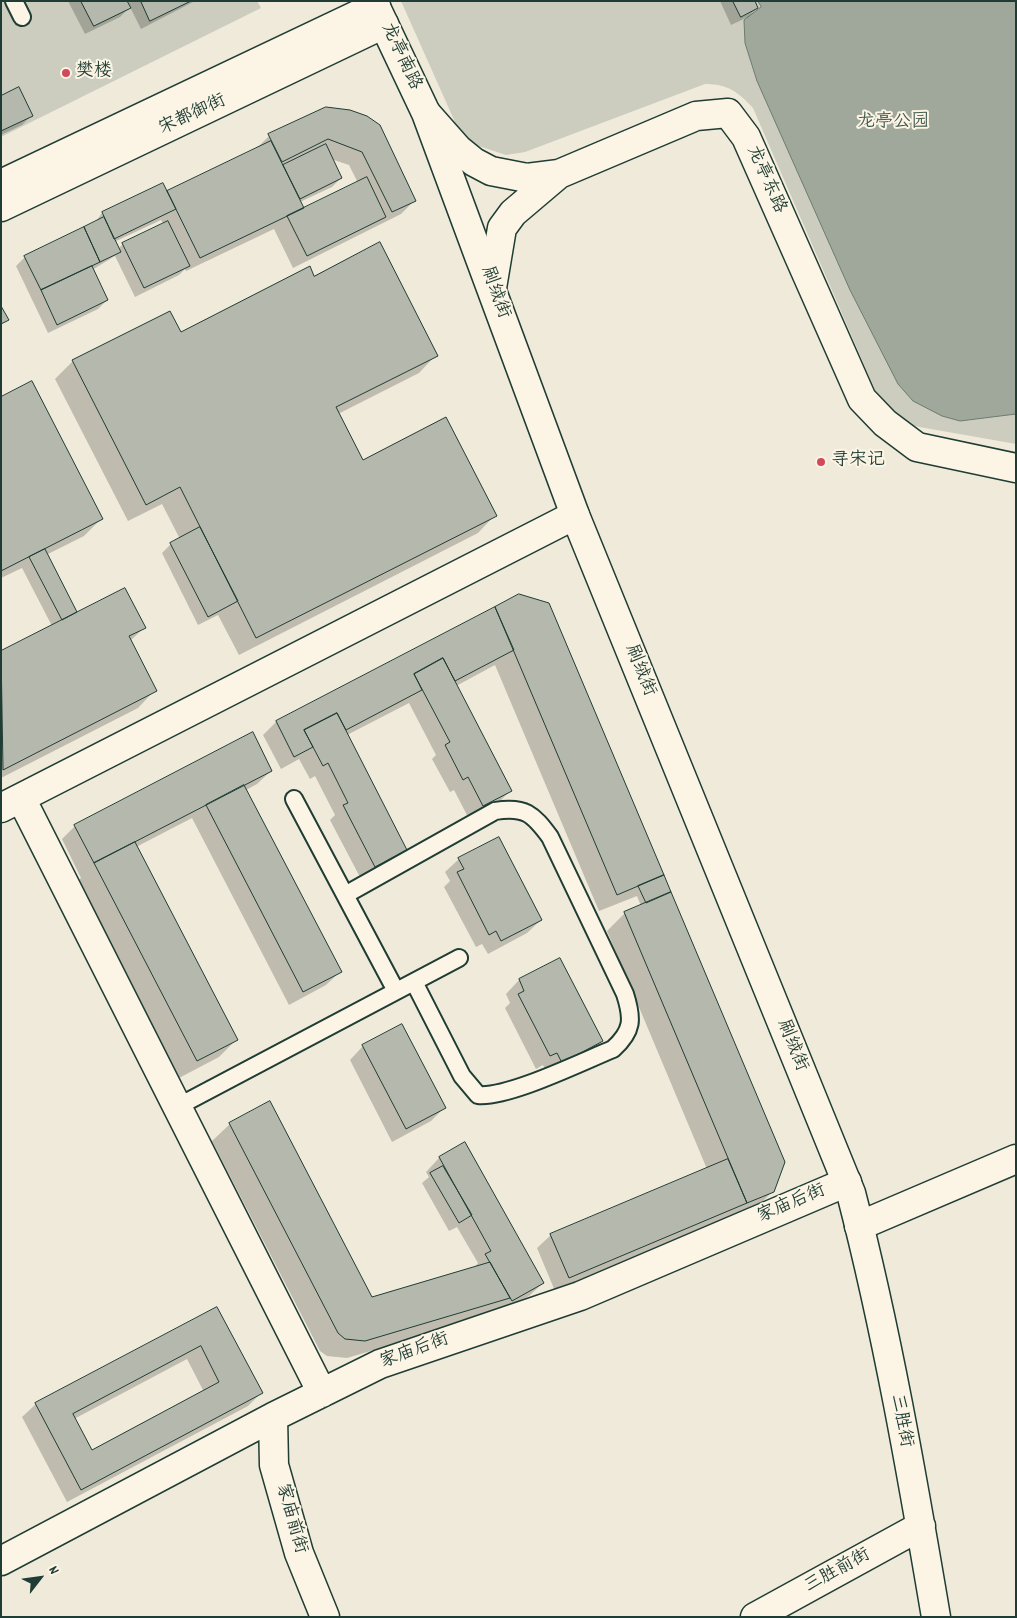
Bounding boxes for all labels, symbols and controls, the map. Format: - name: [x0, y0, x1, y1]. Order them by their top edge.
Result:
- street label: 龙亭南路: [375, 20, 425, 94]
- place label: 樊楼: [76, 62, 112, 84]
- marker: 樊楼: [60, 67, 72, 79]
- street label: 宋都御街: [156, 91, 230, 141]
- park label: 龙亭公园: [857, 113, 929, 135]
- street label: 龙亭东路: [740, 143, 790, 217]
- street label: 刷绒街: [475, 264, 513, 322]
- place label: 寻宋记: [831, 451, 885, 473]
- marker: 寻宋记: [815, 456, 827, 468]
- street label: 刷绒街: [619, 642, 659, 700]
- street label: 刷绒街: [771, 1017, 811, 1075]
- street label: 家庙后街: [755, 1181, 829, 1229]
- street label: 家庙后街: [377, 1330, 453, 1374]
- street label: 三胜街: [884, 1392, 916, 1450]
- street label: 家庙前街: [270, 1481, 310, 1557]
- street label: 三胜前街: [801, 1545, 875, 1599]
- north arrow: [15, 1553, 65, 1603]
- text: N: [43, 1562, 63, 1578]

